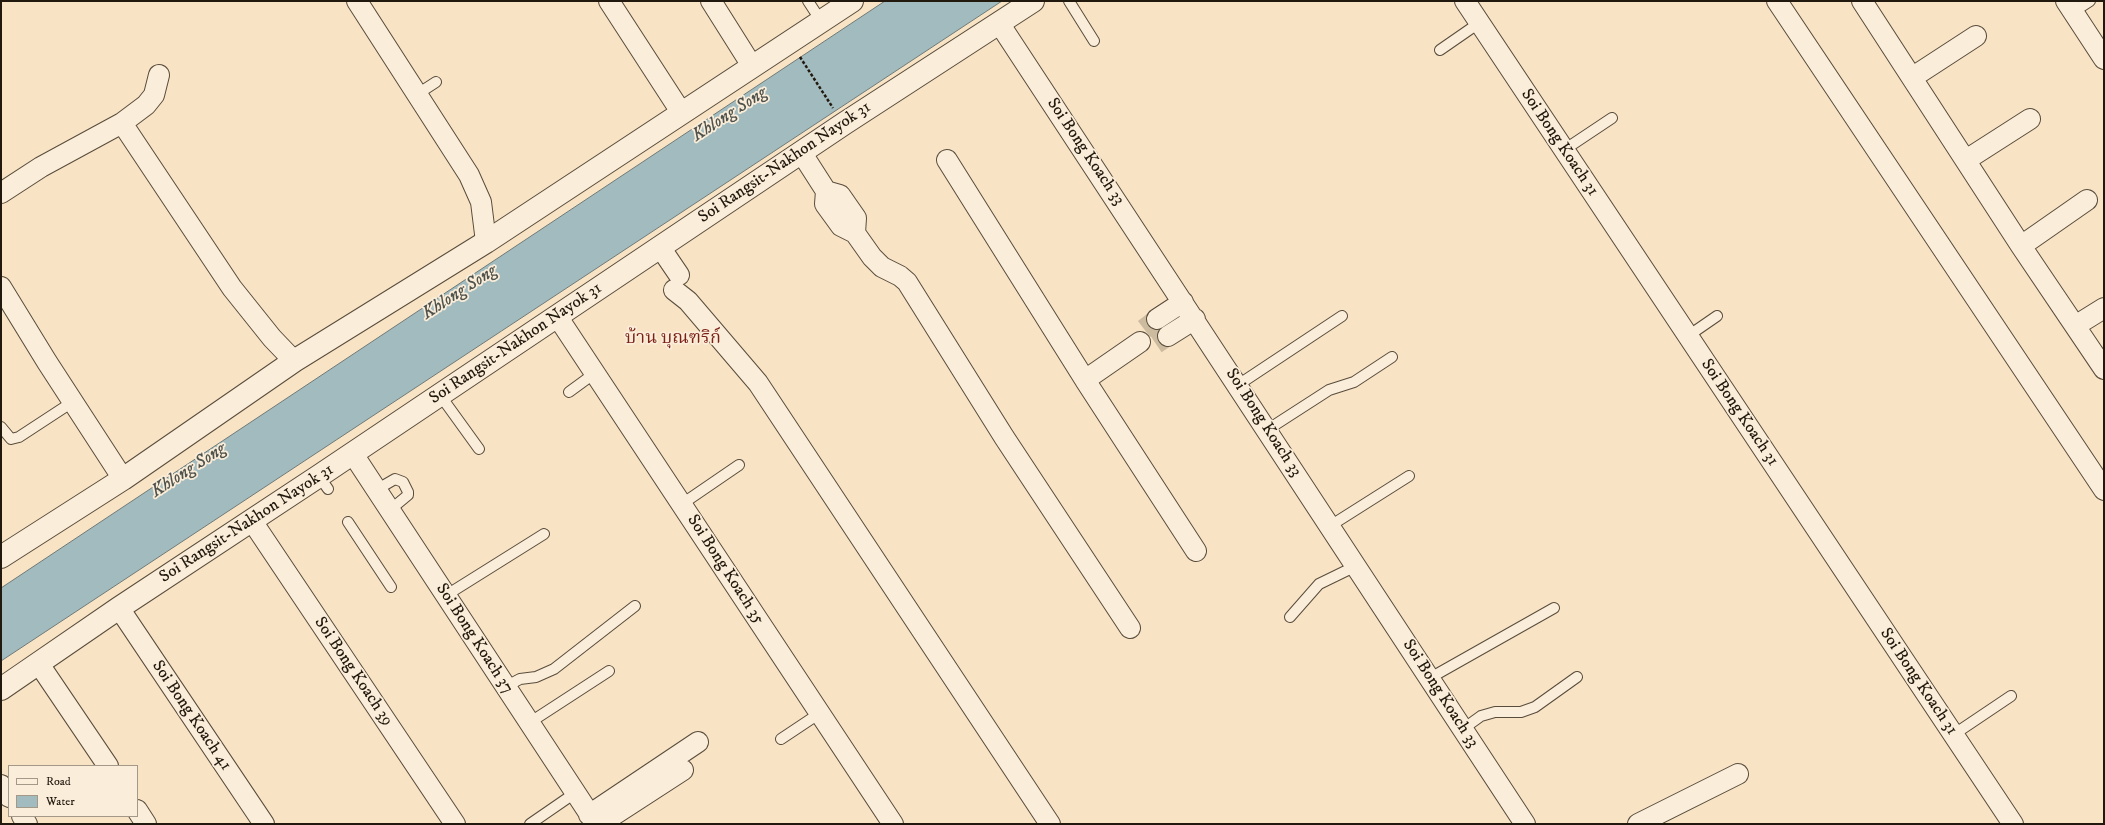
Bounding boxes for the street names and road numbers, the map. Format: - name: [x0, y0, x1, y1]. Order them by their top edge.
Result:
- street label: Soi Bong Koach 31: [1516, 86, 1602, 200]
- street label: Soi Bong Koach 33: [1042, 95, 1128, 209]
- street label: Soi Rangsit-Nakhon Nayok 31: [695, 98, 875, 228]
- street label: Soi Rangsit-Nakhon Nayok 31: [426, 279, 606, 409]
- street label: Soi Bong Koach 31: [1696, 356, 1782, 470]
- street label: Soi Bong Koach 33: [1220, 365, 1306, 481]
- street label: Soi Rangsit-Nakhon Nayok 31: [156, 460, 338, 588]
- street label: Soi Bong Koach 35: [682, 511, 768, 629]
- street label: Soi Bong Koach 37: [431, 580, 517, 698]
- street label: Soi Bong Koach 39: [309, 614, 397, 730]
- street label: Soi Bong Koach 31: [1875, 625, 1961, 739]
- street label: Soi Bong Koach 33: [1397, 636, 1483, 752]
- street label: Soi Bong Koach 41: [147, 657, 235, 775]

